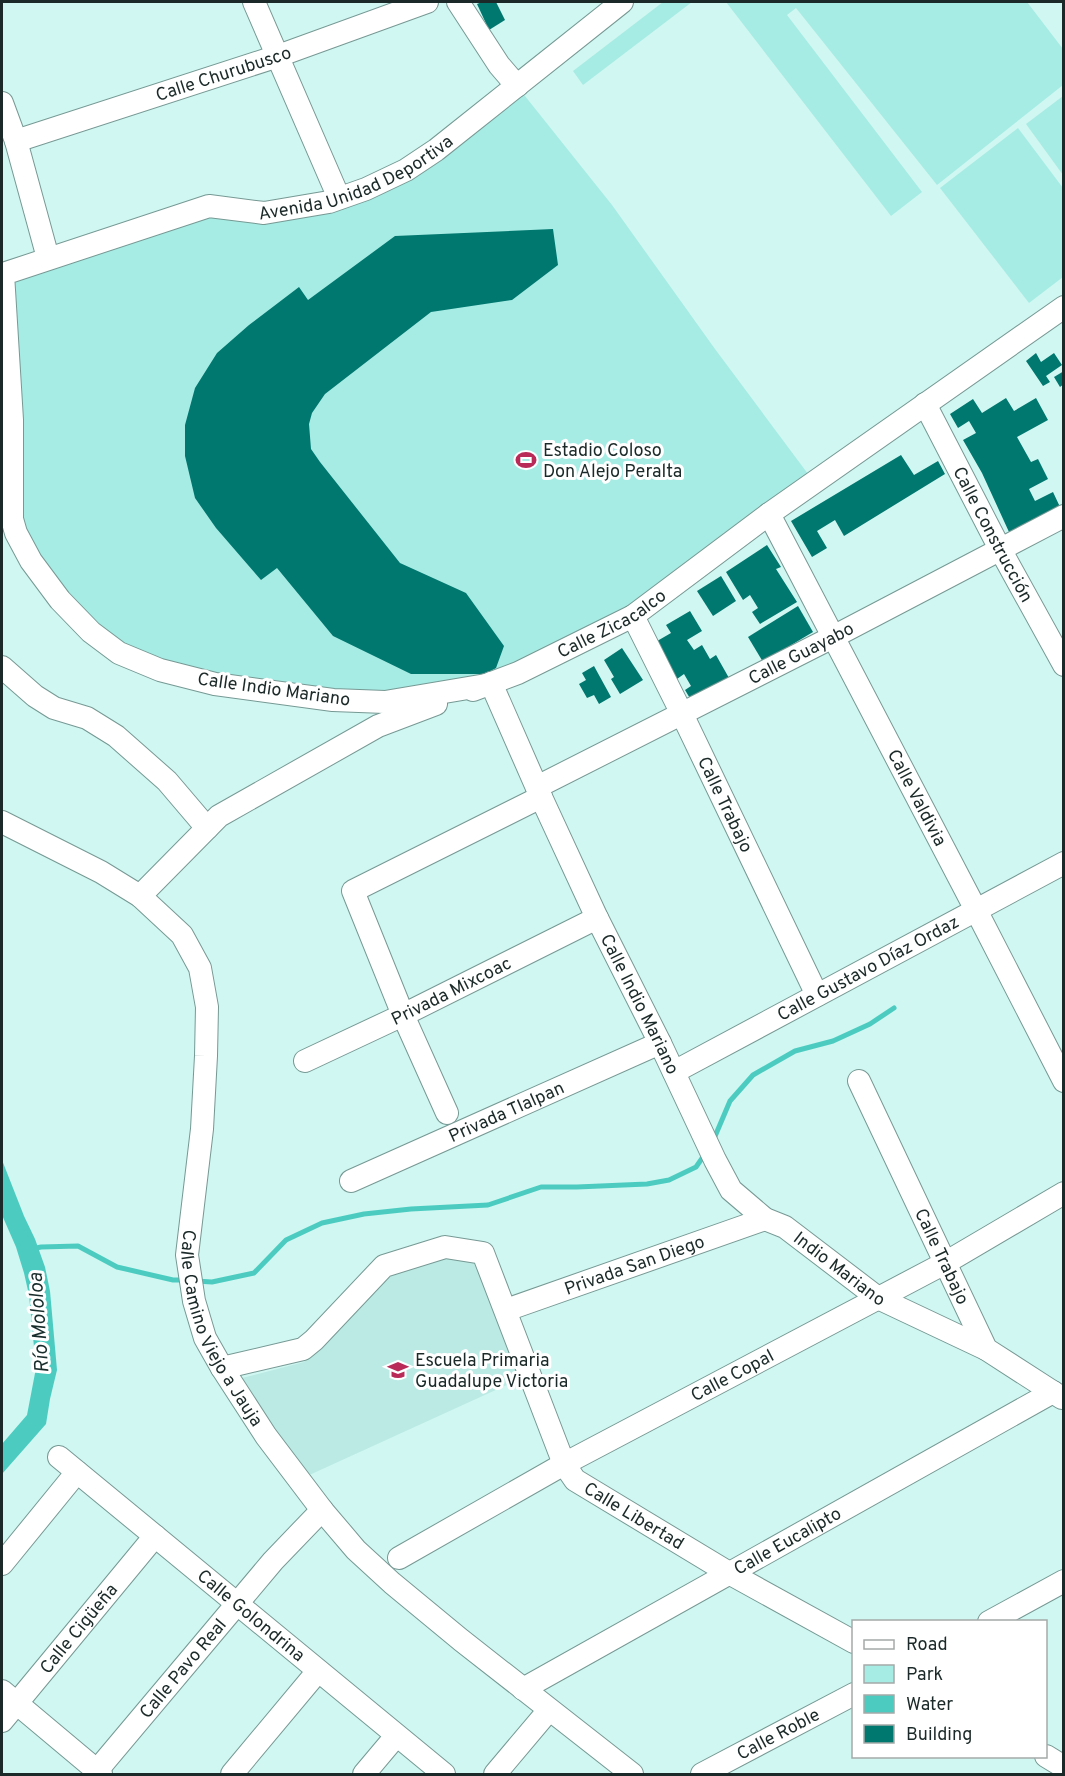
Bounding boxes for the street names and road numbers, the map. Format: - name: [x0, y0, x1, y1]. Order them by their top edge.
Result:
- street label: Calle Churubusco: [153, 42, 295, 108]
- street label: Avenida Unidad Deportiva: [257, 131, 458, 227]
- street label: Calle Construcción: [946, 463, 1037, 607]
- street label: Calle Zicacalco: [554, 585, 671, 665]
- street label: Calle Guayabo: [745, 618, 859, 691]
- street label: Calle Indio Mariano: [196, 668, 352, 713]
- street label: Calle Valdivia: [881, 746, 951, 851]
- street label: Calle Trabajo: [691, 753, 757, 857]
- street label: Calle Gustavo Díaz Ordaz: [774, 911, 963, 1027]
- street label: Calle Indio Mariano: [594, 931, 683, 1079]
- street label: Privada Mixcoac: [388, 953, 516, 1032]
- street label: Privada Tlalpan: [445, 1077, 568, 1149]
- street label: Calle Trabajo: [908, 1205, 973, 1309]
- street label: Indio Mariano: [788, 1227, 888, 1313]
- street label: Calle Camino Viejo a Jauja: [174, 1228, 267, 1432]
- street label: Privada San Diego: [562, 1231, 708, 1302]
- street label: Calle Copal: [687, 1345, 778, 1408]
- street label: Calle Libertad: [579, 1478, 688, 1556]
- street label: Calle Eucalipto: [730, 1503, 846, 1581]
- street label: Calle Golondrina: [191, 1565, 309, 1668]
- street label: Calle Cigüeña: [36, 1580, 124, 1679]
- street label: Calle Pavo Real: [135, 1615, 233, 1724]
- street label: Calle Roble: [733, 1704, 824, 1767]

